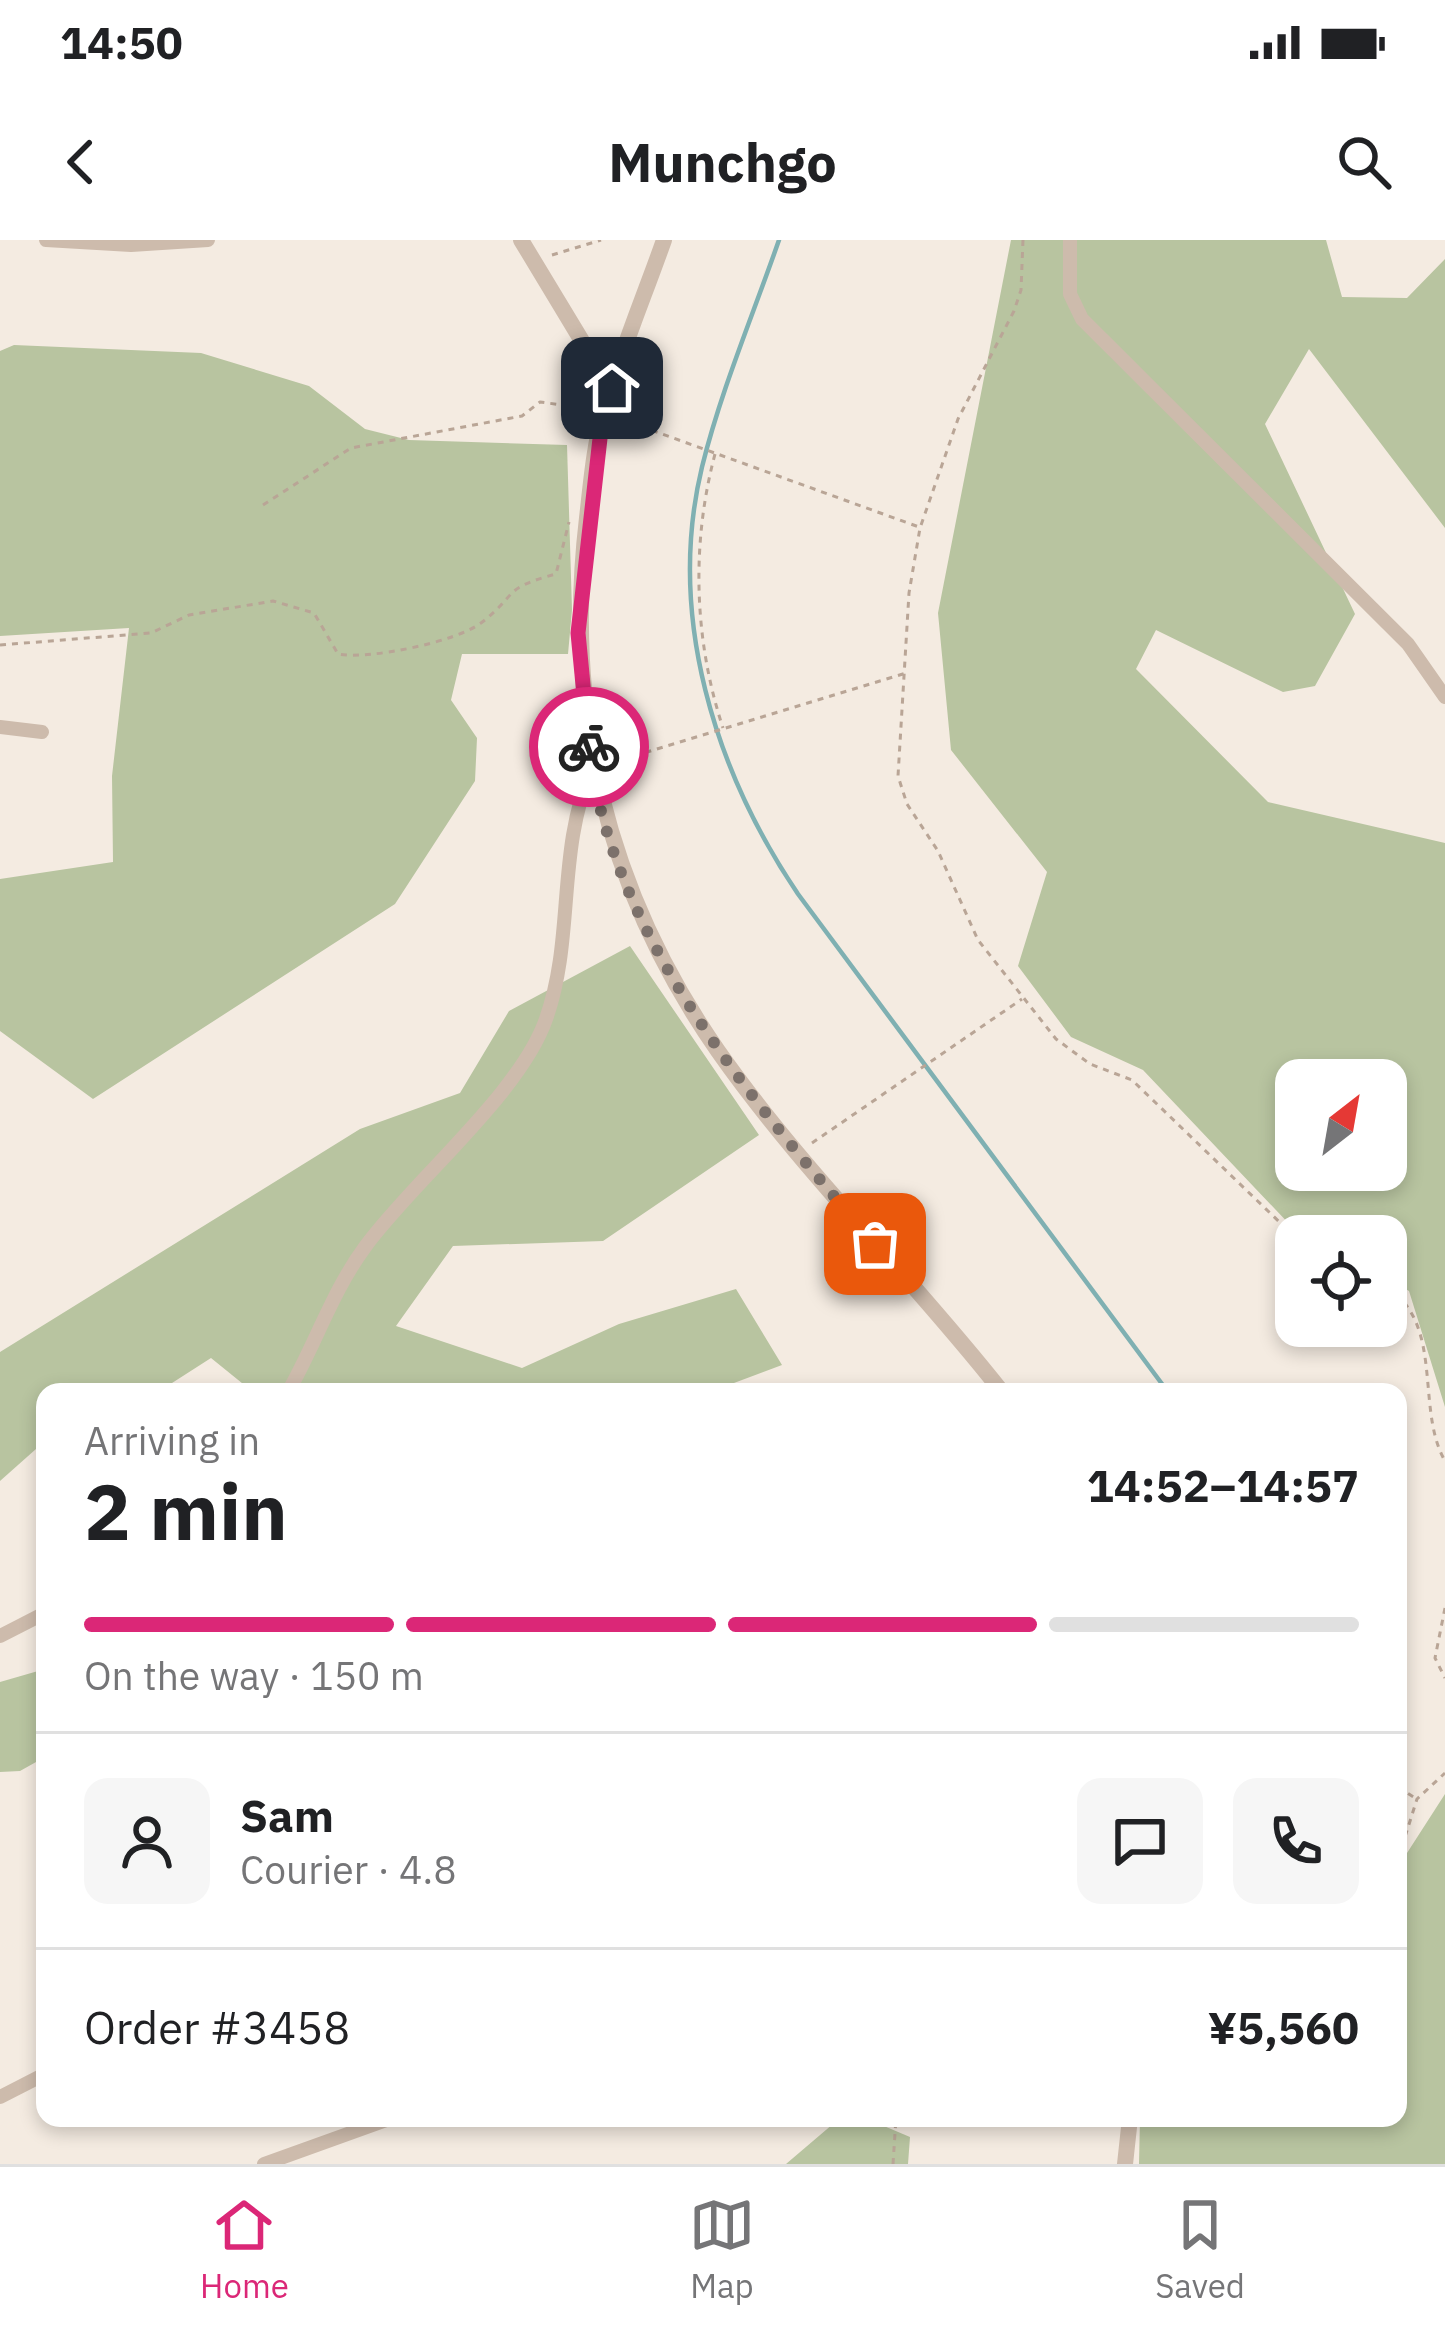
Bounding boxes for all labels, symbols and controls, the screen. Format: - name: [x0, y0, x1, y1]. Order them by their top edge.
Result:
- text: 14:50: [60, 13, 183, 71]
- text: Munchgo: [608, 127, 837, 197]
- icon: back: [48, 129, 114, 195]
- icon: search: [1331, 129, 1397, 195]
- pin: [561, 337, 663, 439]
- icon: home: [579, 355, 645, 421]
- courier: [529, 687, 649, 807]
- icon: bike: [556, 714, 622, 780]
- north arrow: [1275, 1059, 1407, 1191]
- map controls: [1275, 1059, 1407, 1347]
- pin: [824, 1193, 926, 1295]
- icon: bag: [842, 1211, 908, 1277]
- button: locate: [1275, 1215, 1407, 1347]
- text: Arriving in: [84, 1415, 260, 1466]
- text: 14:52–14:57: [1087, 1456, 1359, 1514]
- text: 2 min: [84, 1460, 288, 1561]
- text: On the way · 150 m: [84, 1650, 424, 1701]
- button: person: [84, 1778, 210, 1904]
- button: chat: [1077, 1778, 1203, 1904]
- button: phone: [1233, 1778, 1359, 1904]
- text: Sam: [240, 1786, 334, 1844]
- text: Courier · 4.8: [240, 1844, 457, 1895]
- text: Order #3458: [84, 1998, 350, 2056]
- text: ¥5,560: [1208, 1998, 1359, 2056]
- tab: Home: [200, 2192, 289, 2307]
- tab: Map: [689, 2192, 755, 2307]
- tab: Saved: [1155, 2192, 1245, 2307]

